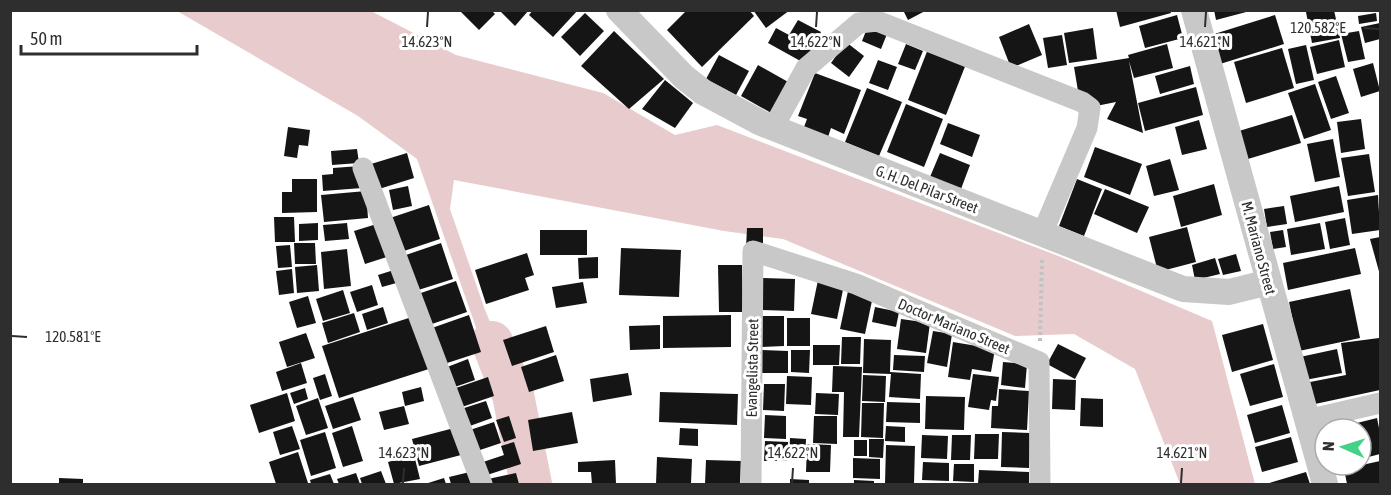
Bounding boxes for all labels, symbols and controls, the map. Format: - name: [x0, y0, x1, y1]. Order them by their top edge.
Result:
- scale bar: [21, 18, 196, 56]
- text: 120.582°E: [1290, 19, 1346, 36]
- text: 50 m: [30, 28, 62, 49]
- text: 14.623°N: [402, 33, 452, 50]
- text: 14.622°N: [791, 33, 841, 50]
- text: 14.621°N: [1180, 33, 1230, 50]
- street label: G. H. Del Pilar Street: [873, 162, 981, 216]
- street label: M. Mariano Street: [1238, 199, 1280, 297]
- street label: Doctor Mariano Street: [896, 295, 1012, 357]
- street label: Evangelista Street: [743, 319, 761, 417]
- text: 120.581°E: [45, 328, 101, 345]
- north arrow: [1313, 417, 1373, 477]
- text: N: [1319, 441, 1337, 451]
- text: 14.623°N: [379, 444, 429, 461]
- text: 14.622°N: [768, 444, 818, 461]
- text: 14.621°N: [1157, 444, 1207, 461]

